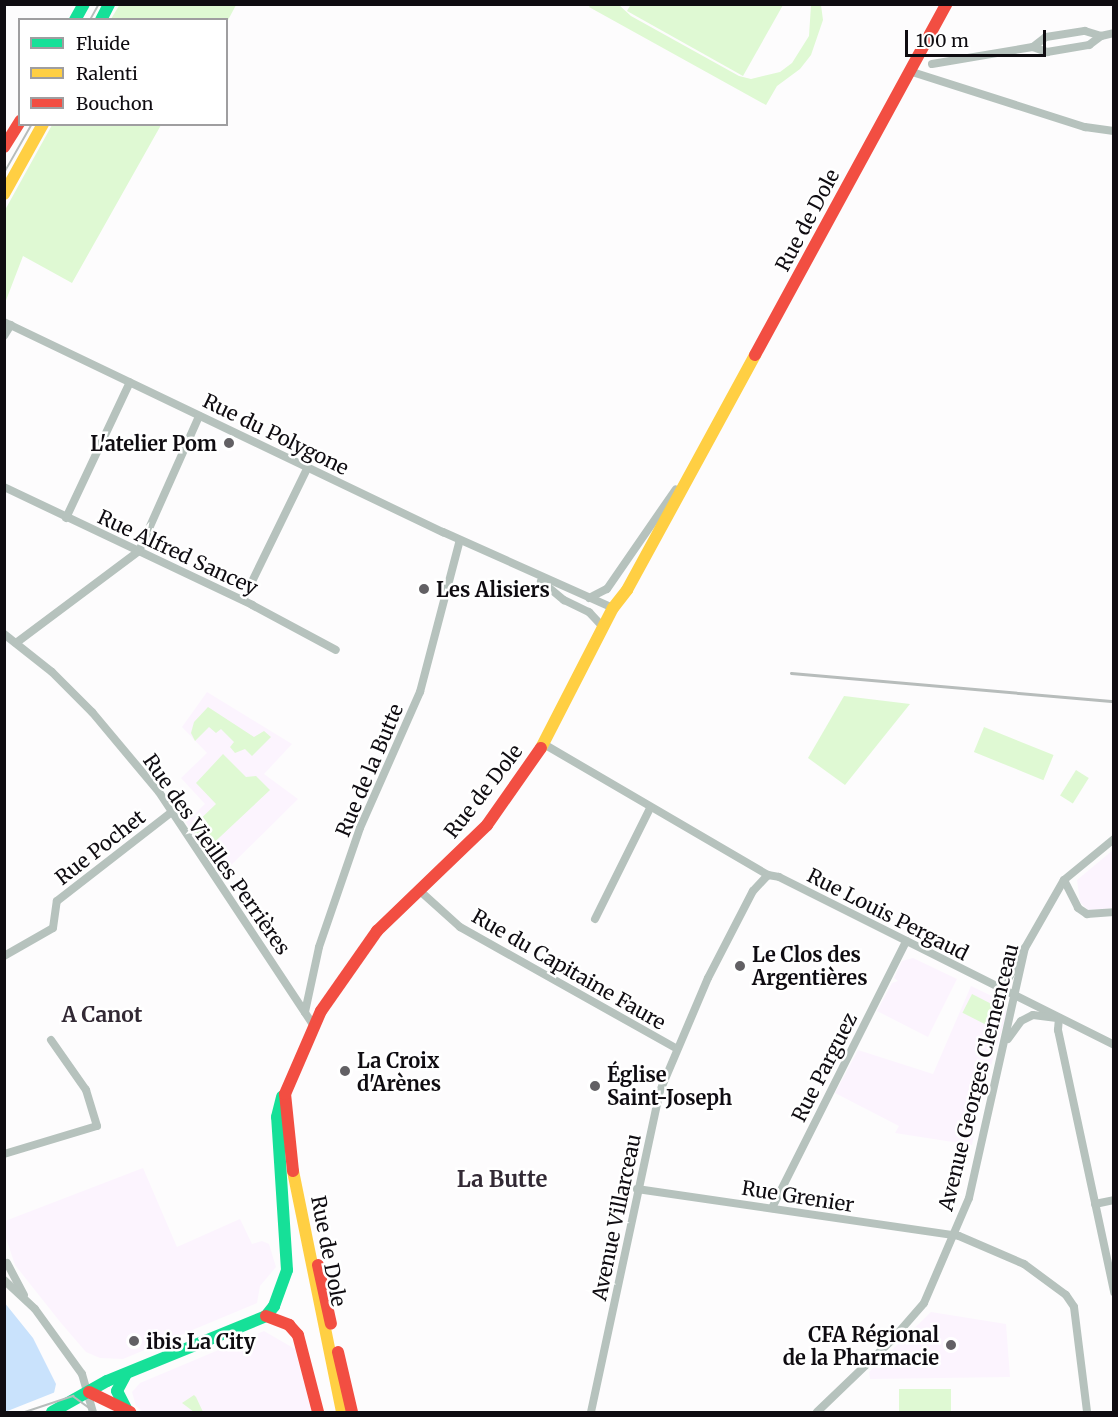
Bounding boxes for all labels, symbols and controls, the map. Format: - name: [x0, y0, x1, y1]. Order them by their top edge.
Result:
- legend: [18, 18, 228, 126]
- scale bar: [908, 18, 1049, 56]
- text: 100 m: [916, 29, 969, 52]
- text: Fluide: [76, 32, 130, 55]
- text: Ralenti: [76, 62, 138, 85]
- text: Bouchon: [76, 92, 153, 115]
- street label: Rue de Dole: [770, 165, 844, 275]
- street label: Rue du Polygone: [199, 388, 353, 480]
- place label: L'atelier Pom: [90, 431, 217, 455]
- marker: L'atelier Pom: [222, 436, 236, 450]
- street label: Rue Alfred Sancey: [94, 504, 262, 600]
- place label: Les Alisiers: [436, 577, 550, 601]
- marker: Les Alisiers: [417, 582, 431, 596]
- street label: Rue de la Butte: [330, 700, 408, 840]
- street label: Rue de Dole: [439, 739, 527, 843]
- street label: Rue des Vieilles Perrières: [138, 749, 296, 959]
- street label: Rue Pochet: [50, 805, 150, 889]
- street label: Rue Louis Pergaud: [803, 863, 973, 965]
- street label: Rue du Capitaine Faure: [468, 904, 670, 1034]
- street label: Avenue Georges Clemenceau: [933, 941, 1023, 1213]
- place label: Le Clos des Argentières: [752, 942, 867, 989]
- marker: Le Clos des Argentières: [733, 959, 747, 973]
- district label: A Canot: [62, 1002, 142, 1028]
- street label: Rue Parguez: [786, 1008, 862, 1126]
- place label: La Croix d'Arènes: [357, 1048, 441, 1095]
- place label: Église Saint-Joseph: [607, 1062, 732, 1109]
- marker: La Croix d'Arènes: [338, 1064, 352, 1078]
- marker: Église Saint-Joseph: [588, 1079, 602, 1093]
- street label: Avenue Villarceau: [587, 1132, 645, 1302]
- district label: La Butte: [457, 1167, 547, 1193]
- street label: Rue Grenier: [740, 1175, 856, 1217]
- street label: Rue de Dole: [307, 1194, 351, 1308]
- place label: CFA Régional de la Pharmacie: [783, 1322, 939, 1369]
- place label: ibis La City: [146, 1329, 256, 1353]
- marker: ibis La City: [127, 1334, 141, 1348]
- marker: CFA Régional de la Pharmacie: [944, 1338, 958, 1352]

